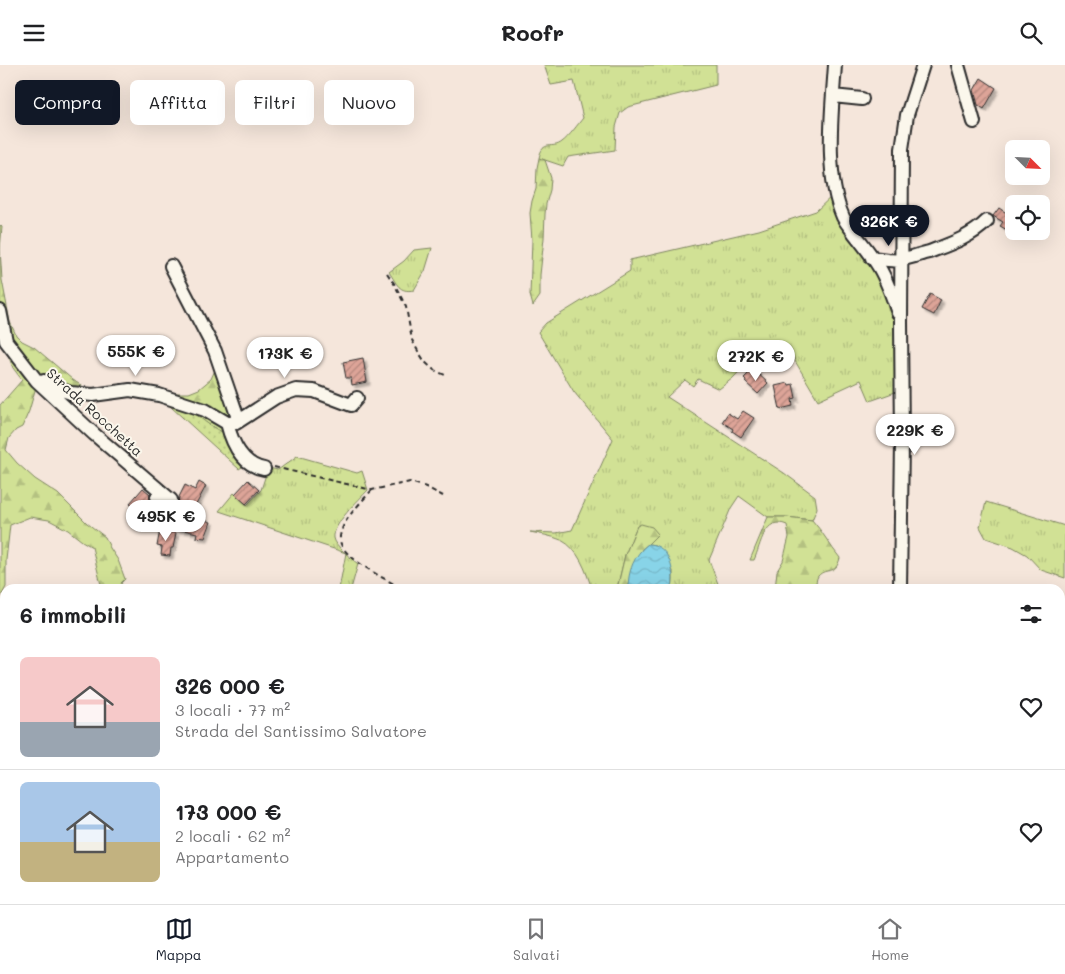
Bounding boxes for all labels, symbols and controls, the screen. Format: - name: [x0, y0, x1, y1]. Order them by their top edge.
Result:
- text: Roofr: [501, 18, 564, 47]
- icon: menu: [20, 19, 48, 47]
- icon: search: [1017, 19, 1045, 47]
- chip: Compra: [15, 80, 120, 125]
- chip: Affitta: [130, 80, 225, 125]
- chip: Filtri: [235, 80, 314, 125]
- chip: Nuovo: [324, 80, 414, 125]
- north arrow: [1005, 140, 1050, 185]
- map controls: [1005, 140, 1050, 240]
- button: locate: [1005, 195, 1050, 240]
- pin: 326K €: [848, 205, 930, 247]
- text: 326K €: [860, 210, 918, 231]
- pin: 555K €: [95, 335, 177, 377]
- pin: 173K €: [244, 337, 326, 379]
- pin: 272K €: [715, 339, 797, 382]
- text: 555K €: [107, 340, 165, 361]
- text: 173K €: [258, 342, 312, 363]
- text: 272K €: [728, 345, 784, 366]
- street label: Strada Rocchetta: [43, 364, 147, 460]
- pin: 229K €: [874, 413, 956, 456]
- text: 229K €: [887, 419, 943, 440]
- pin: 495K €: [125, 499, 207, 542]
- text: 495K €: [137, 505, 195, 526]
- icon: filters: [1017, 600, 1045, 628]
- text: 6 immobili: [20, 601, 127, 628]
- text: 326 000 €: [175, 672, 285, 699]
- icon: home: [60, 677, 120, 737]
- icon: heart: [1017, 693, 1045, 721]
- text: 3 locali · 77 m²: [175, 699, 290, 720]
- text: Strada del Santissimo Salvatore: [175, 720, 427, 741]
- text: 173 000 €: [175, 798, 281, 825]
- icon: home: [60, 802, 120, 862]
- icon: heart: [1017, 818, 1045, 846]
- text: 2 locali · 62 m²: [175, 825, 291, 846]
- text: Appartamento: [175, 846, 289, 867]
- tab: Mappa: [156, 915, 202, 964]
- tab: Salvati: [513, 915, 560, 964]
- tab: Home: [871, 915, 909, 964]

